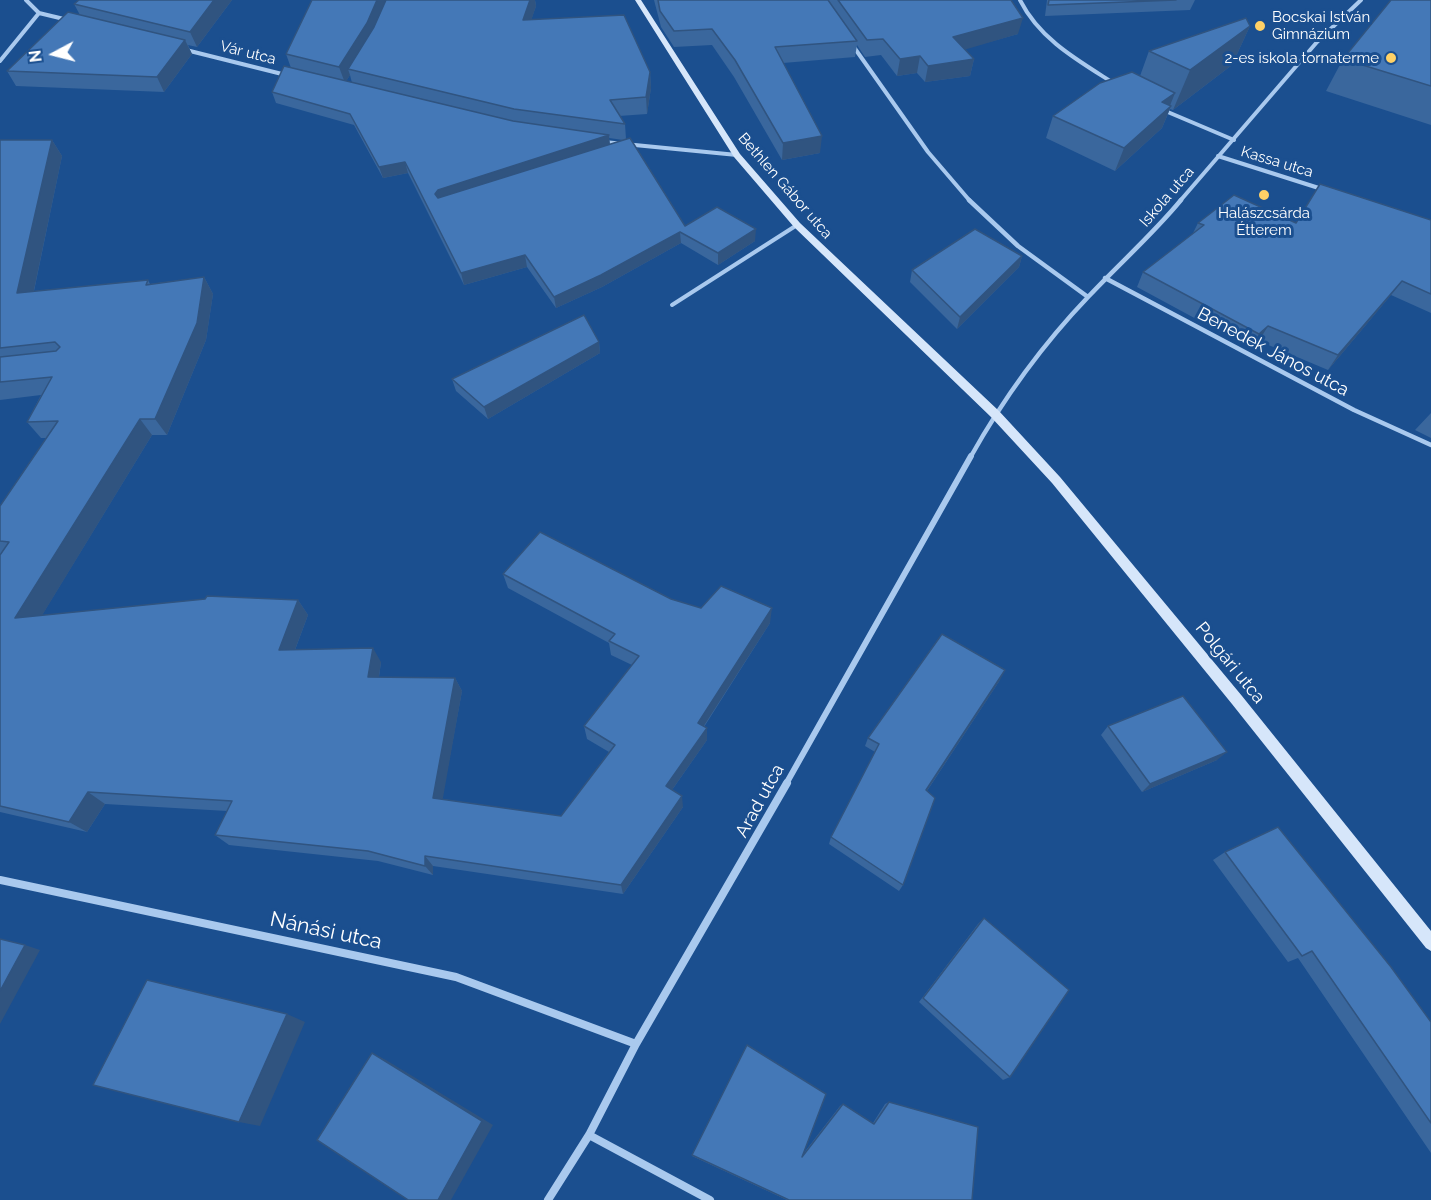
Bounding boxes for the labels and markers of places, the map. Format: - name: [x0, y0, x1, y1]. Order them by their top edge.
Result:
- place label: Bocskai István Gimnázium: [1272, 8, 1370, 43]
- marker: Bocskai István Gimnázium: [1253, 19, 1267, 33]
- place label: 2-es iskola tornaterme: [1224, 49, 1379, 67]
- marker: 2-es iskola tornaterme: [1384, 51, 1398, 65]
- marker: Halászcsárda Étterem: [1257, 188, 1271, 202]
- place label: Halászcsárda Étterem: [1218, 204, 1310, 239]

